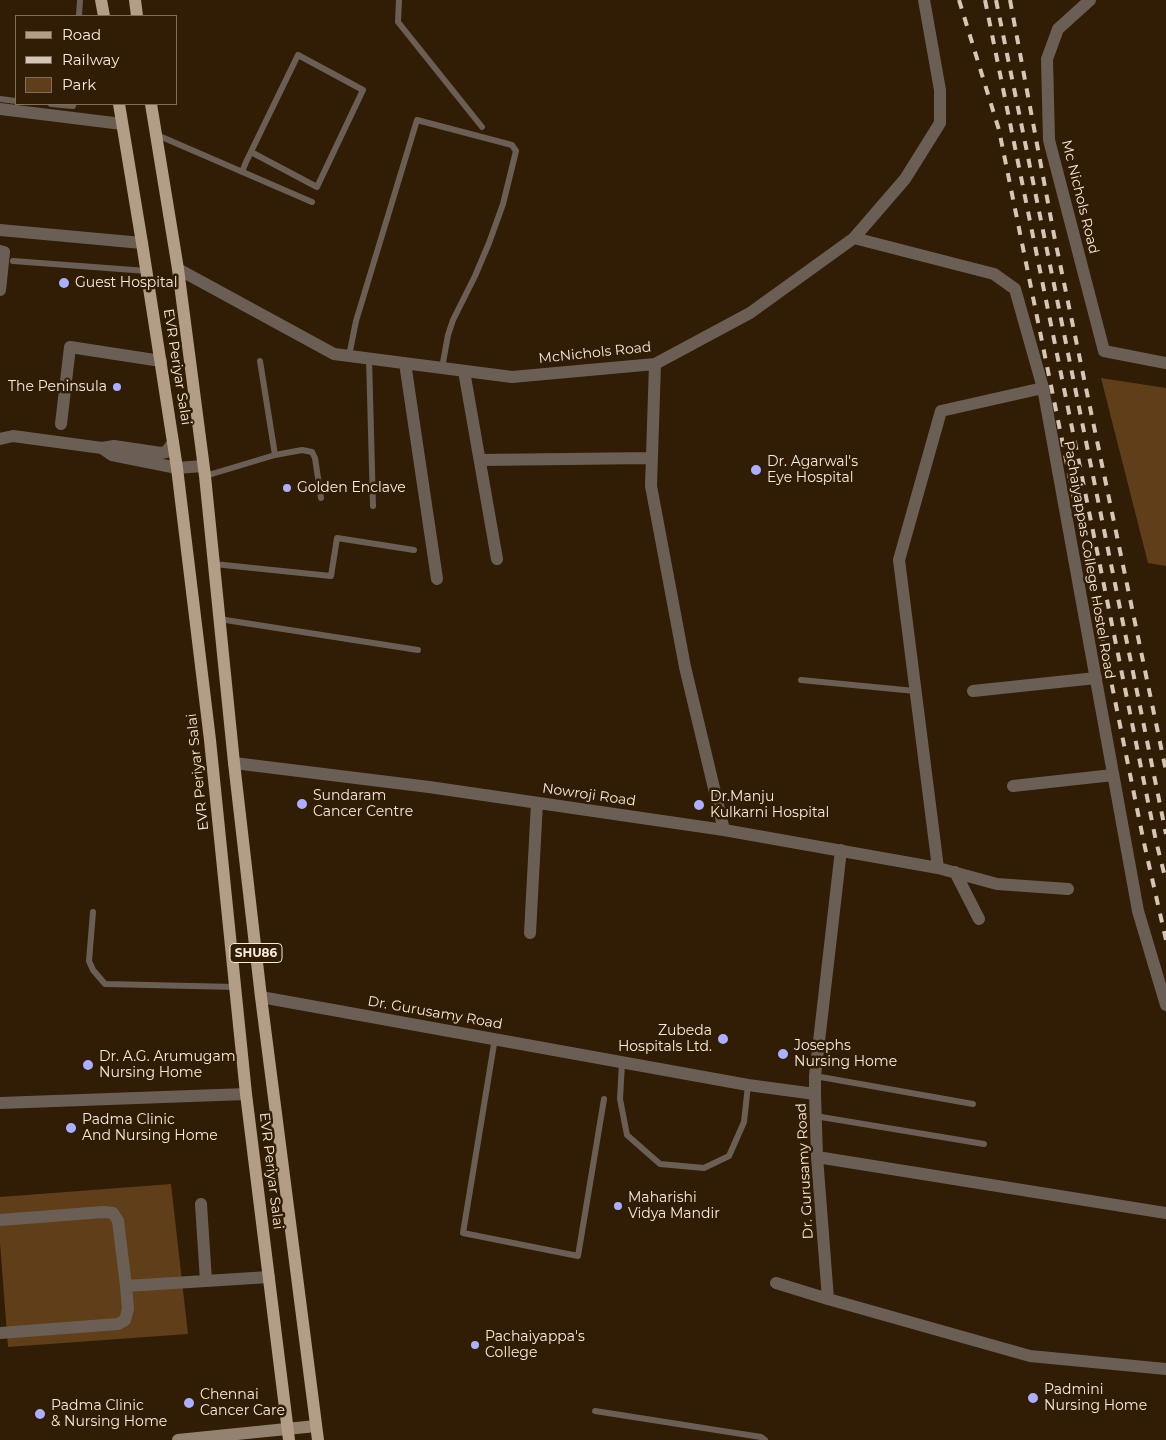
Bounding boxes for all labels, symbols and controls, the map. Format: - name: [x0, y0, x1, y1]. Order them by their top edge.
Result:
- legend: [15, 15, 178, 105]
- text: Road: [62, 25, 101, 44]
- text: Railway: [62, 50, 119, 69]
- text: Park: [62, 75, 96, 94]
- street label: Mc Nichols Road: [1058, 138, 1102, 256]
- place label: Guest Hospital: [75, 275, 177, 291]
- marker: Guest Hospital: [57, 276, 71, 290]
- street label: EVR Periyar Salai: [160, 308, 194, 426]
- street label: McNichols Road: [538, 339, 652, 367]
- place label: The Peninsula: [8, 379, 107, 395]
- marker: The Peninsula: [111, 381, 123, 393]
- street label: Pachaiyappas College Hostel Road: [1060, 440, 1118, 680]
- place label: Dr. Agarwal's Eye Hospital: [767, 454, 858, 487]
- marker: Dr. Agarwal's Eye Hospital: [749, 463, 763, 477]
- place label: Golden Enclave: [297, 480, 406, 496]
- marker: Golden Enclave: [281, 482, 293, 494]
- street label: EVR Periyar Salai: [183, 713, 213, 831]
- street label: Nowroji Road: [541, 780, 637, 810]
- place label: Sundaram Cancer Centre: [313, 788, 413, 820]
- place label: Dr.Manju Kulkarni Hospital: [710, 789, 829, 822]
- marker: Sundaram Cancer Centre: [295, 797, 309, 811]
- marker: Dr.Manju Kulkarni Hospital: [692, 798, 706, 812]
- road number: SHU86: [230, 944, 282, 962]
- street label: Dr. Gurusamy Road: [366, 993, 504, 1033]
- place label: Zubeda Hospitals Ltd.: [618, 1023, 712, 1056]
- marker: Zubeda Hospitals Ltd.: [716, 1032, 730, 1046]
- place label: Josephs Nursing Home: [794, 1038, 897, 1070]
- marker: Josephs Nursing Home: [776, 1047, 790, 1061]
- place label: Dr. A.G. Arumugam Nursing Home: [99, 1049, 235, 1082]
- marker: Dr. A.G. Arumugam Nursing Home: [81, 1058, 95, 1072]
- street label: Dr. Gurusamy Road: [793, 1102, 817, 1240]
- place label: Padma Clinic And Nursing Home: [82, 1112, 218, 1144]
- street label: EVR Periyar Salai: [255, 1112, 287, 1230]
- marker: Padma Clinic And Nursing Home: [64, 1121, 78, 1135]
- place label: Maharishi Vidya Mandir: [628, 1190, 720, 1222]
- marker: Maharishi Vidya Mandir: [612, 1200, 624, 1212]
- place label: Pachaiyappa's College: [485, 1329, 585, 1361]
- marker: Pachaiyappa's College: [469, 1339, 481, 1351]
- place label: Padmini Nursing Home: [1044, 1382, 1147, 1414]
- place label: Chennai Cancer Care: [200, 1387, 285, 1420]
- marker: Padmini Nursing Home: [1026, 1391, 1040, 1405]
- marker: Chennai Cancer Care: [182, 1396, 196, 1410]
- place label: Padma Clinic & Nursing Home: [51, 1398, 167, 1430]
- marker: Padma Clinic & Nursing Home: [33, 1407, 47, 1421]

